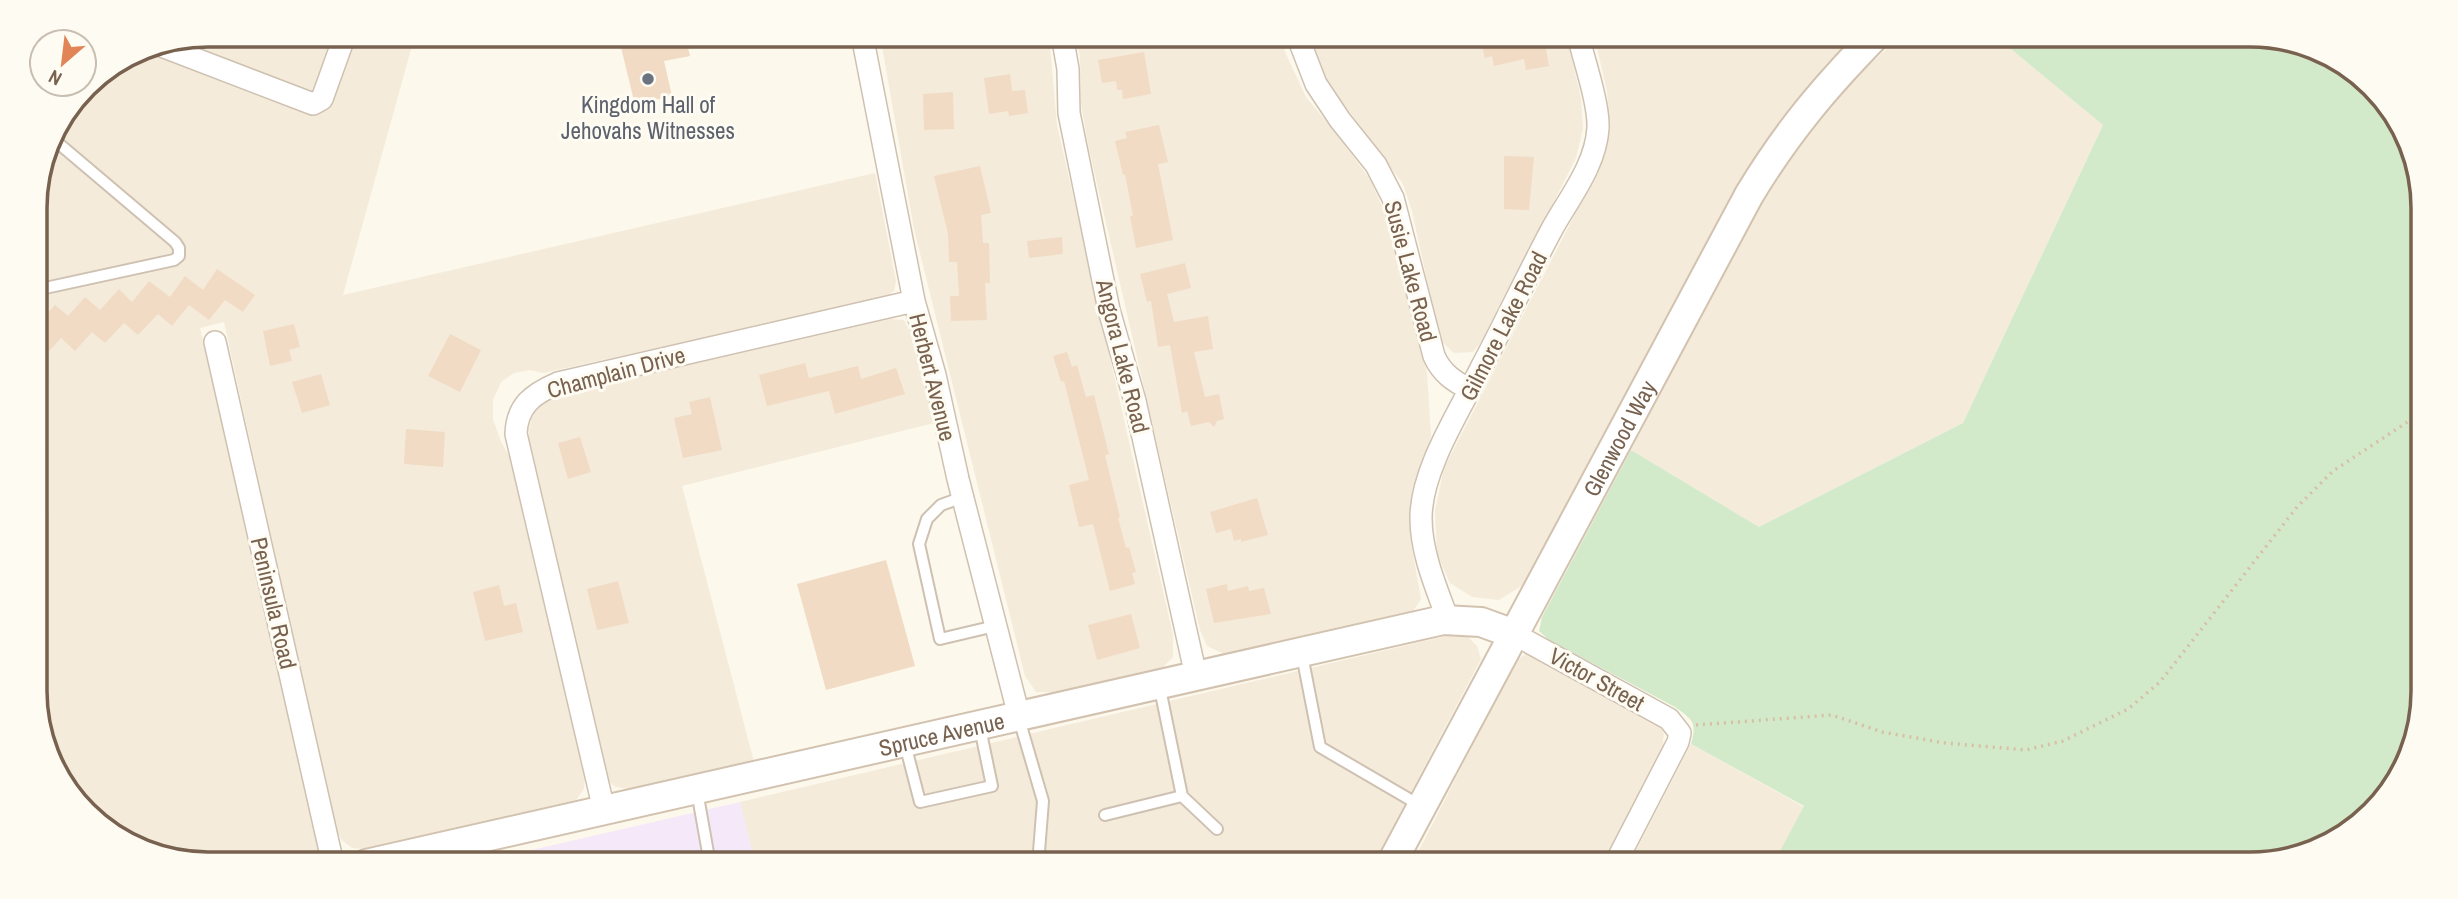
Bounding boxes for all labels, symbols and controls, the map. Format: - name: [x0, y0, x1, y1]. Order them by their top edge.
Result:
- north arrow: [28, 28, 98, 98]
- text: N: [44, 64, 66, 92]
- marker: Kingdom Hall of Jehovahs Witnesses: [640, 71, 656, 87]
- place label: Kingdom Hall of Jehovahs Witnesses: [561, 89, 735, 146]
- street label: Susie Lake Road: [1377, 197, 1445, 345]
- street label: Gilmore Lake Road: [1452, 246, 1554, 406]
- street label: Angora Lake Road: [1089, 275, 1157, 436]
- street label: Herbert Avenue: [902, 310, 964, 444]
- street label: Champlain Drive: [544, 339, 688, 405]
- street label: Glenwood Way: [1575, 374, 1663, 502]
- street label: Peninsula Road: [244, 534, 304, 672]
- street label: Victor Street: [1544, 640, 1650, 718]
- street label: Spruce Avenue: [876, 704, 1007, 763]

